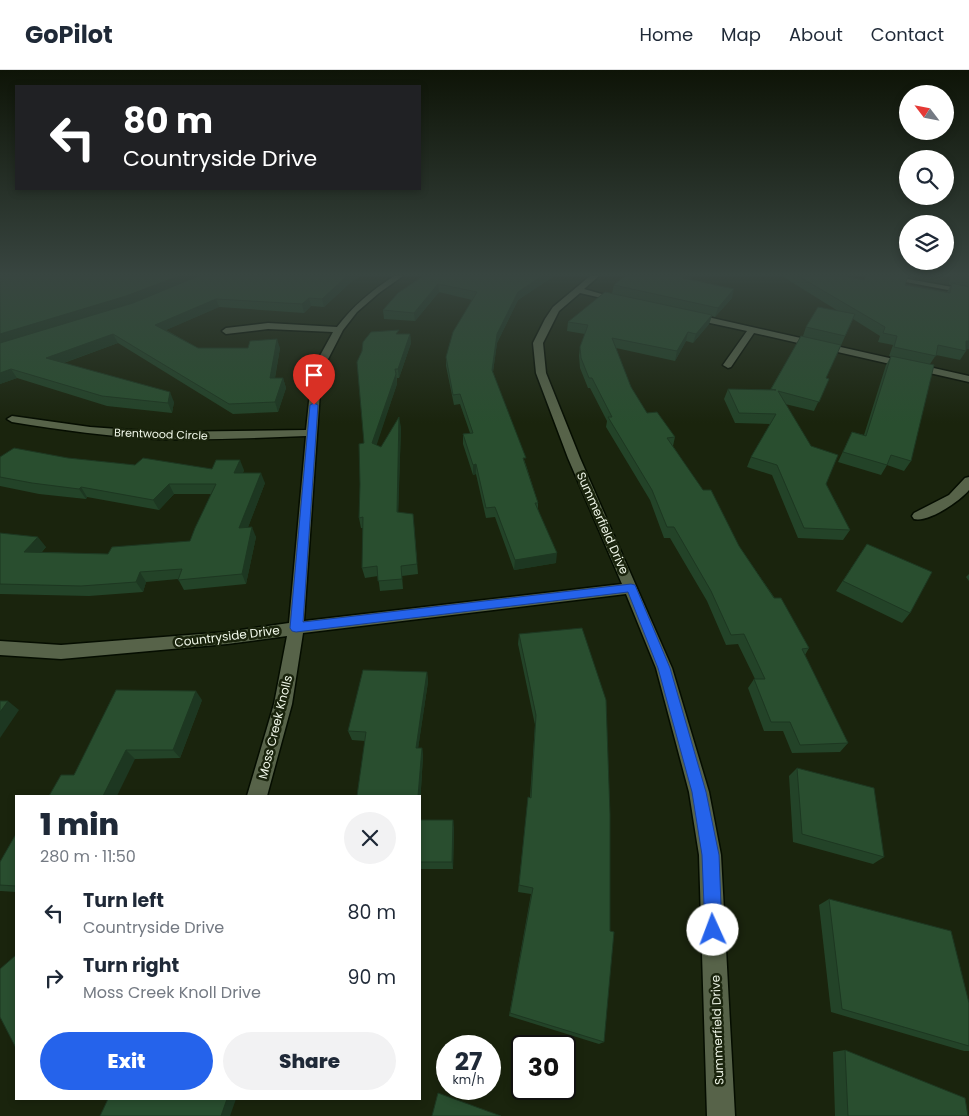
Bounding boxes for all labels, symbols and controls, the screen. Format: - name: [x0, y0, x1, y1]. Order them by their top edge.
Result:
- text: GoPilot: [25, 18, 113, 51]
- text: Home: [639, 22, 693, 47]
- text: Map: [721, 22, 761, 47]
- text: About: [789, 22, 843, 47]
- text: Contact: [871, 22, 944, 47]
- north arrow: [899, 85, 954, 140]
- map controls: [899, 85, 954, 270]
- text: 80 m: [123, 96, 213, 145]
- icon: left: [40, 105, 105, 170]
- text: Countryside Drive: [123, 143, 317, 174]
- button: search: [899, 150, 954, 205]
- button: layers: [899, 215, 954, 270]
- pin: [293, 354, 335, 405]
- icon: arrive: [300, 361, 328, 389]
- street label: Brentwood Circle: [114, 424, 208, 444]
- street label: Summerfield Drive: [573, 469, 633, 577]
- street label: Countryside Drive: [173, 621, 281, 651]
- street label: Moss Creek Knolls: [254, 673, 296, 781]
- text: 1 min: [40, 803, 119, 846]
- button: close: [344, 812, 396, 864]
- text: 280 m · 11:50: [40, 845, 136, 868]
- text: Turn left: [83, 887, 164, 914]
- icon: left: [40, 899, 68, 927]
- text: 80 m: [347, 899, 396, 926]
- position arrow: [686, 903, 738, 955]
- text: Countryside Drive: [83, 916, 224, 939]
- text: Turn right: [83, 952, 179, 979]
- icon: right: [40, 964, 68, 992]
- text: 90 m: [347, 964, 396, 991]
- street label: Summerfield Drive: [707, 975, 727, 1085]
- text: Moss Creek Knoll Drive: [83, 981, 261, 1004]
- button: Exit: [40, 1032, 213, 1090]
- button: Share: [223, 1032, 396, 1090]
- speed limit sign: 30: [511, 1035, 576, 1100]
- text: 27: [455, 1044, 482, 1079]
- text: km/h: [453, 1071, 484, 1088]

